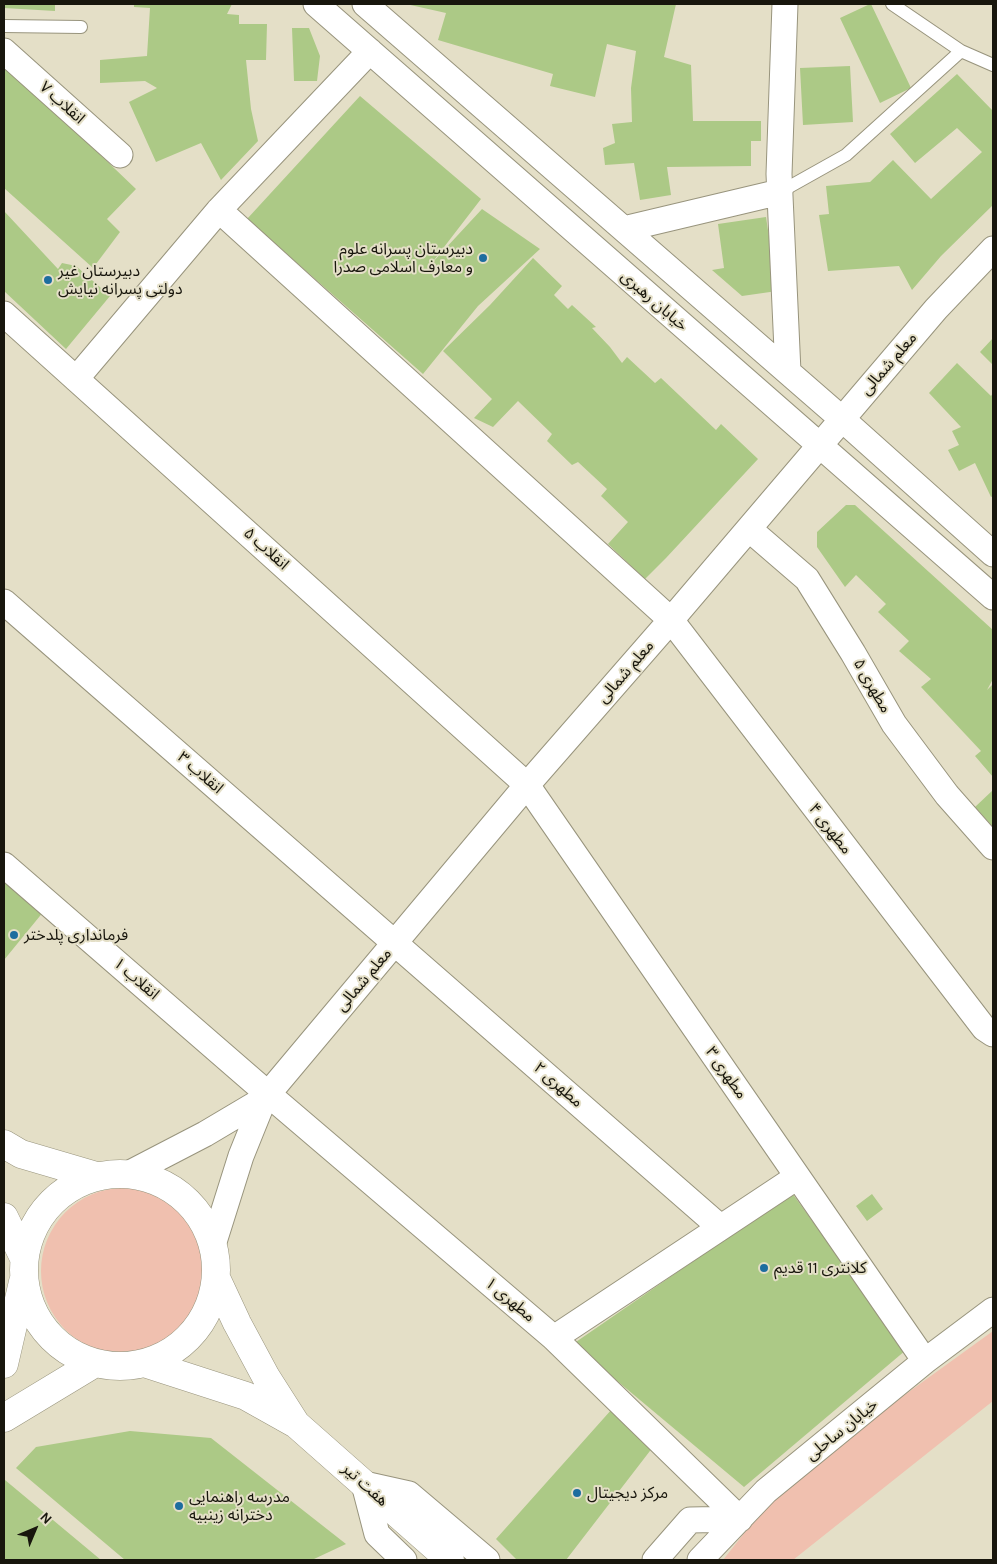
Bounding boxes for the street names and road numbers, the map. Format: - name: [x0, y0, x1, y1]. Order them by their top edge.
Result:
- street label: انقلاب ۷: [35, 78, 89, 128]
- street label: خیابان رهبری: [617, 267, 691, 335]
- street label: معلم شمالی: [857, 329, 921, 399]
- street label: انقلاب ۵: [239, 524, 293, 574]
- street label: معلم شمالی: [594, 637, 658, 707]
- street label: مطهری ۵: [849, 656, 895, 716]
- street label: انقلاب ۳: [173, 748, 227, 798]
- street label: مطهری ۴: [804, 800, 856, 858]
- street label: معلم شمالی: [332, 944, 396, 1016]
- street label: انقلاب ۱: [109, 954, 163, 1004]
- street label: مطهری ۳: [701, 1043, 751, 1103]
- street label: مطهری ۲: [529, 1058, 587, 1112]
- street label: مطهری ۱: [481, 1274, 539, 1326]
- street label: خیابان ساحلی: [802, 1395, 882, 1465]
- street label: هفت تیر: [338, 1459, 392, 1511]

